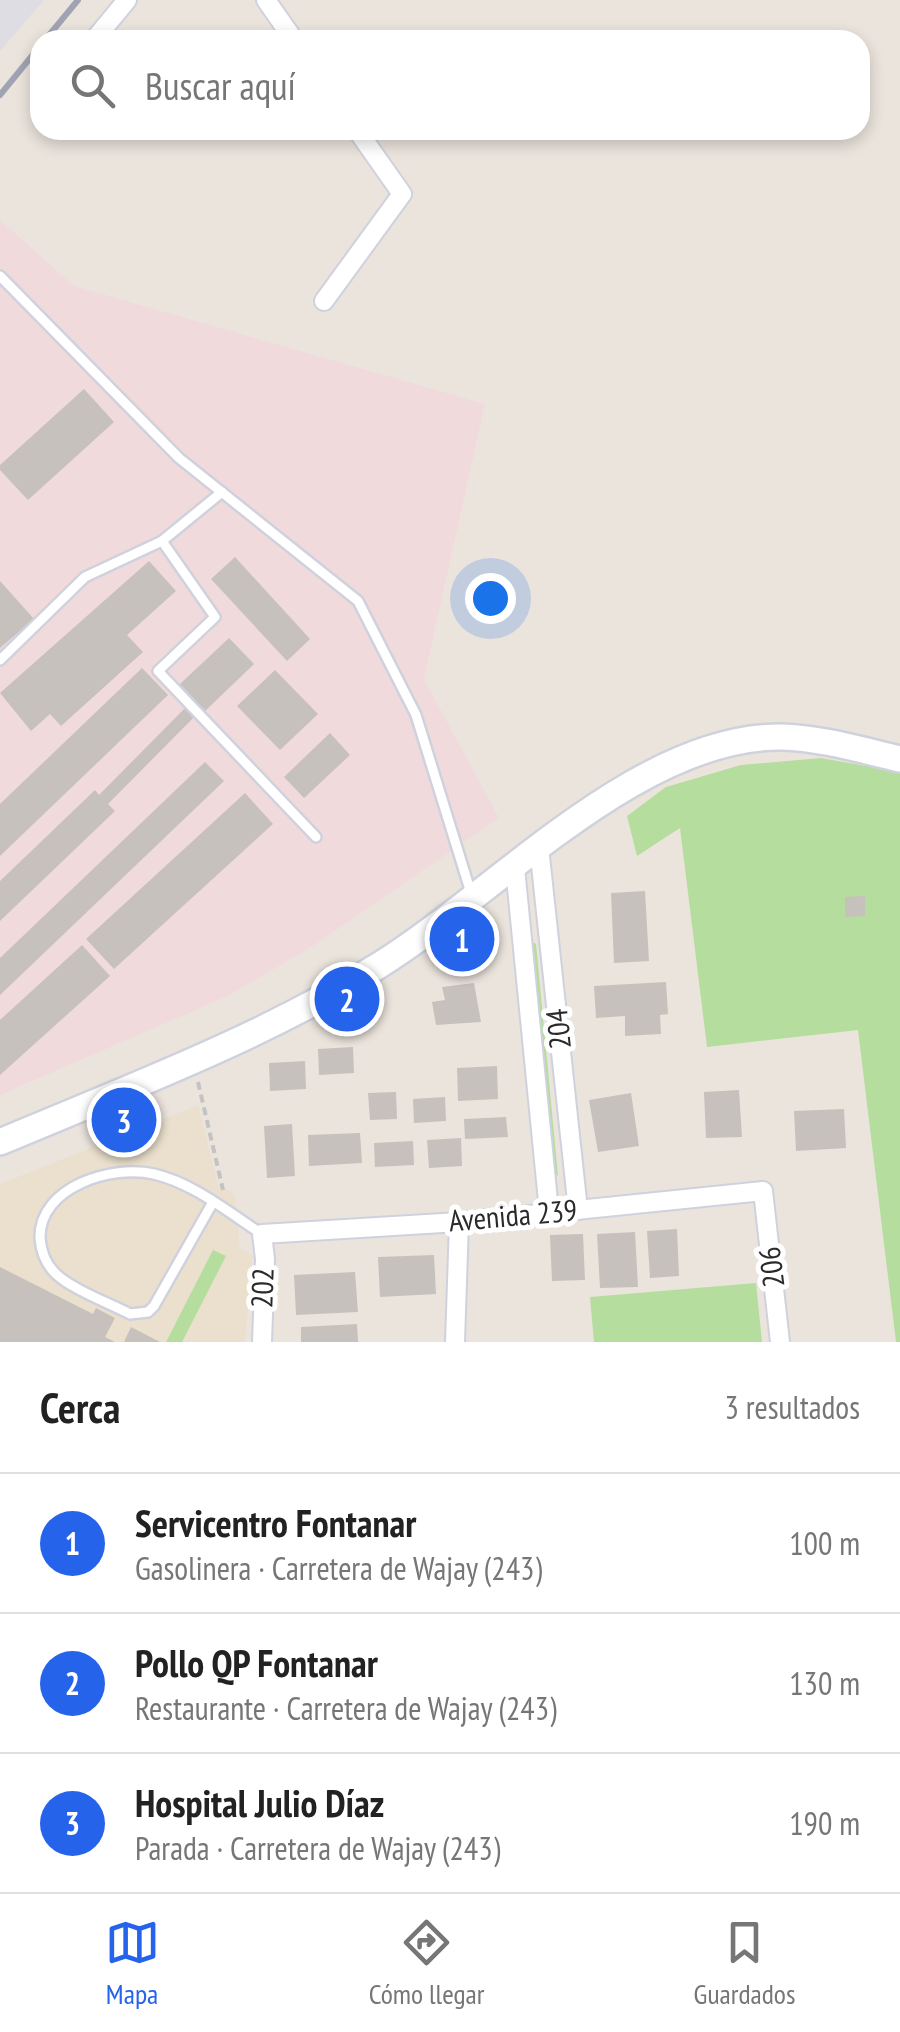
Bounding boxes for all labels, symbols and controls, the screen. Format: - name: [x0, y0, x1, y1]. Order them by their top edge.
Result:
- search box: [30, 30, 870, 140]
- icon: search: [65, 58, 120, 113]
- text: Buscar aquí: [145, 61, 296, 110]
- your location: [465, 573, 516, 624]
- pin: 1: [430, 902, 494, 976]
- pin: 2: [314, 962, 380, 1036]
- street label: 204: [536, 1007, 579, 1051]
- pin: 3: [92, 1082, 156, 1158]
- street label: Avenida 239: [447, 1189, 579, 1240]
- street label: 206: [749, 1245, 792, 1290]
- street label: 202: [241, 1267, 282, 1309]
- text: Cerca: [40, 1380, 120, 1435]
- text: 3 resultados: [725, 1386, 860, 1428]
- text: Servicentro Fontanar: [135, 1498, 416, 1547]
- text: 1: [65, 1522, 80, 1564]
- text: 100 m: [789, 1522, 860, 1564]
- text: Gasolinera · Carretera de Wajay (243): [135, 1547, 542, 1589]
- text: Pollo QP Fontanar: [135, 1638, 378, 1687]
- text: 2: [65, 1662, 80, 1704]
- text: 130 m: [789, 1662, 860, 1704]
- text: Restaurante · Carretera de Wajay (243): [135, 1687, 557, 1729]
- text: Hospital Julio Díaz: [135, 1778, 384, 1827]
- text: 3: [65, 1802, 80, 1844]
- text: 190 m: [789, 1802, 860, 1844]
- text: Parada · Carretera de Wajay (243): [135, 1827, 500, 1869]
- tab: Mapa: [105, 1915, 160, 2012]
- tab: Cómo llegar: [369, 1915, 484, 2012]
- tab: Guardados: [694, 1915, 795, 2012]

